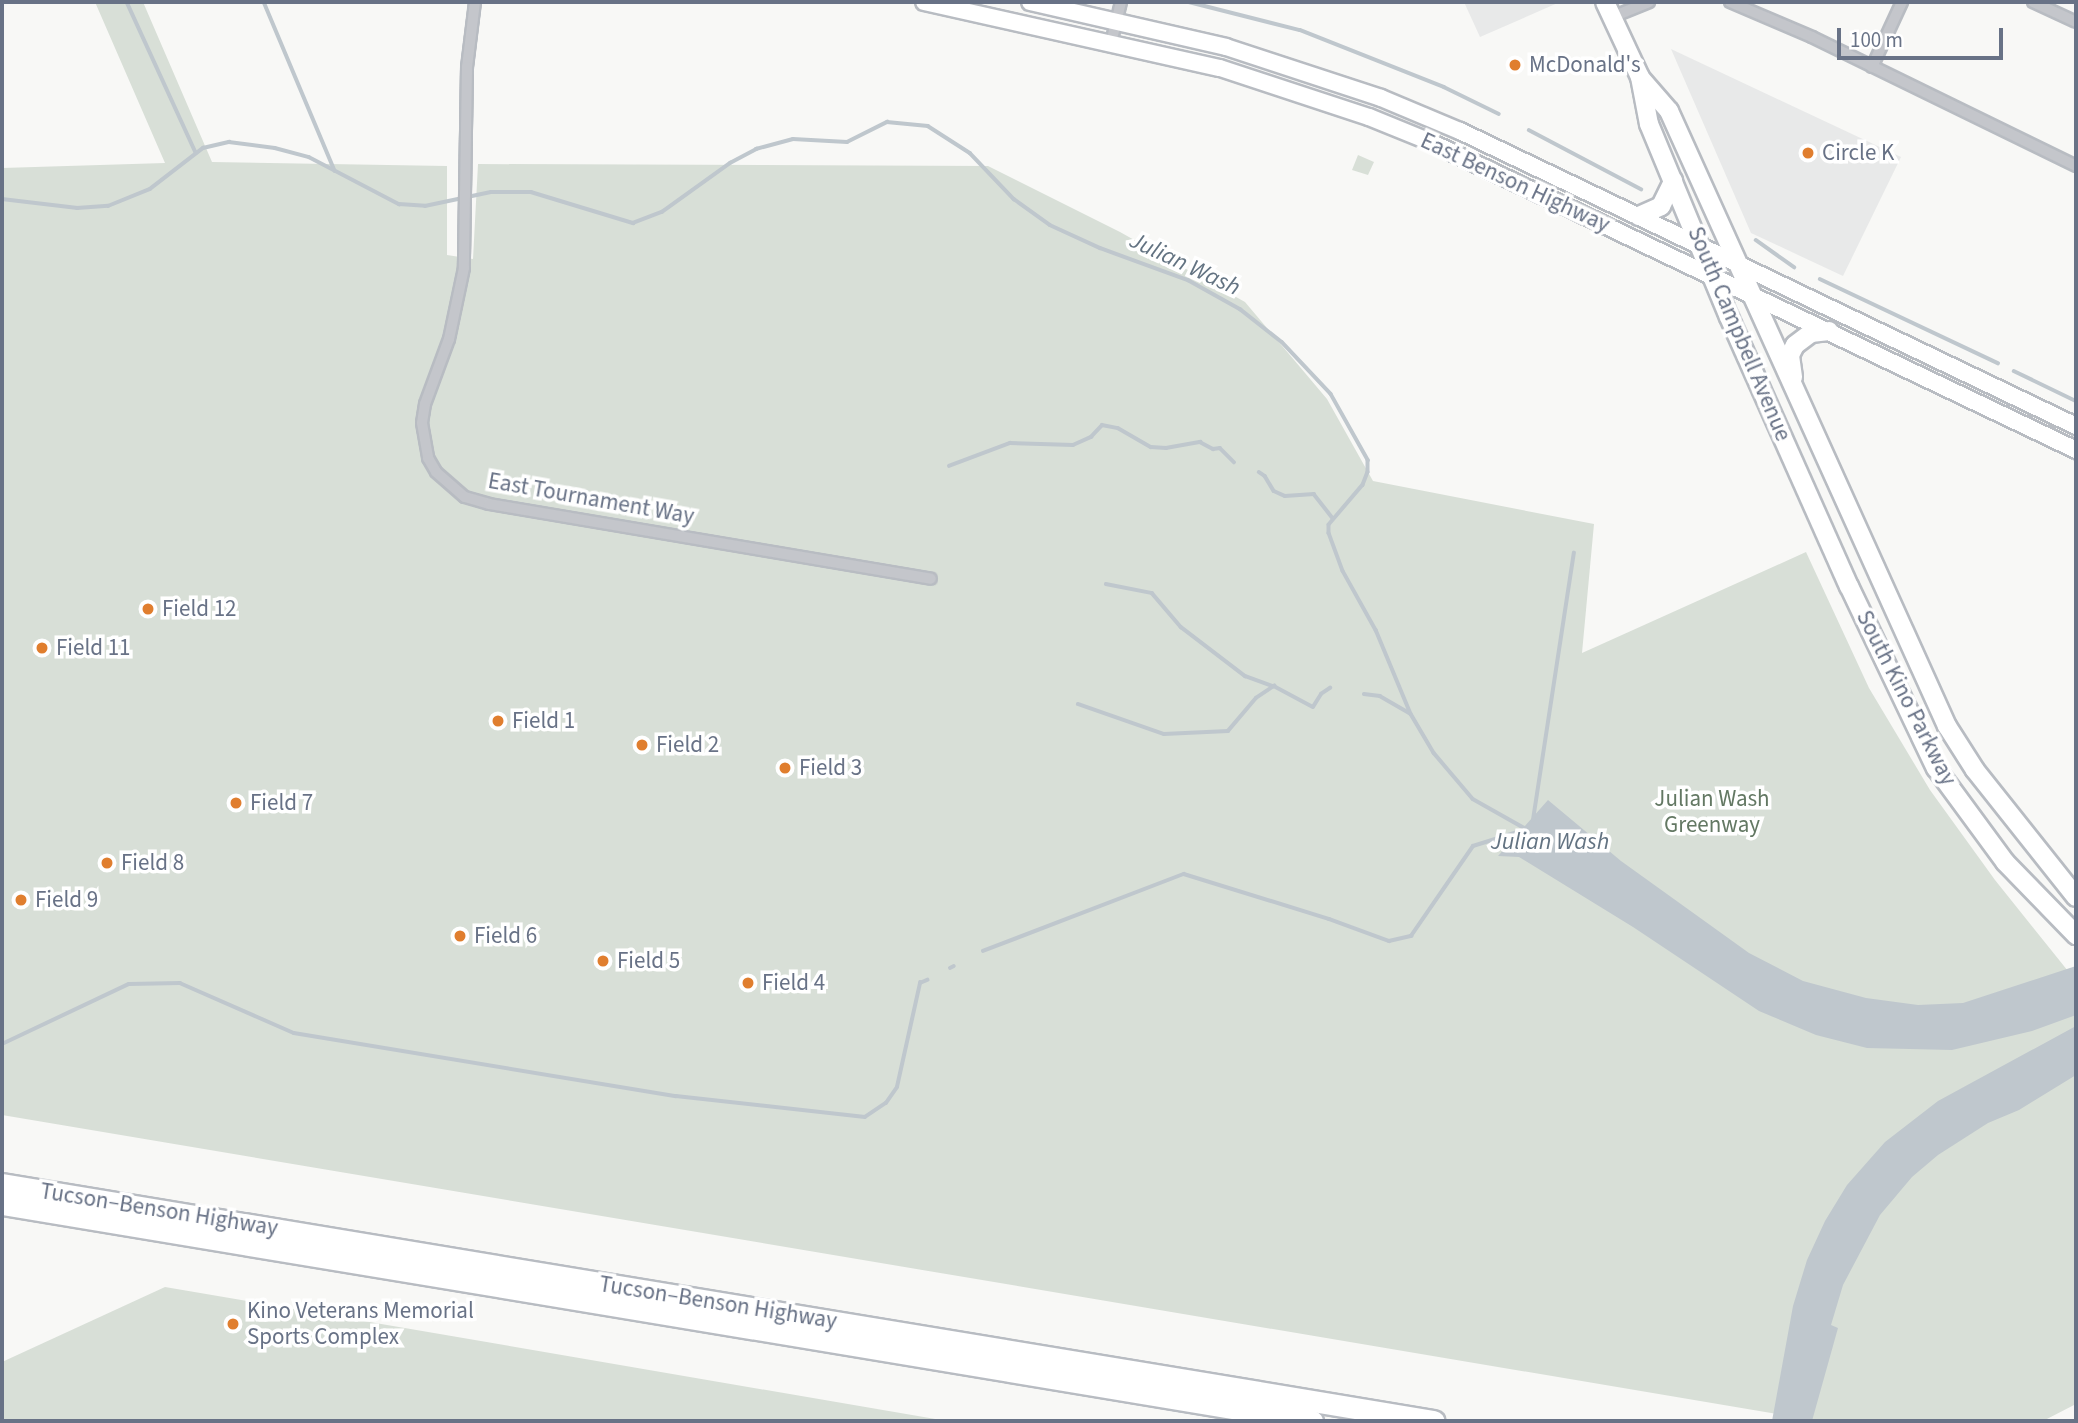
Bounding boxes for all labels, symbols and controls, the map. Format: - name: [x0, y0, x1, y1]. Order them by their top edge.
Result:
- scale bar: [1840, 14, 2006, 58]
- text: 100 m: [1850, 25, 1903, 55]
- place label: McDonald's: [1529, 51, 1641, 79]
- marker: McDonald's: [1507, 57, 1523, 73]
- street label: East Benson Highway: [1416, 127, 1614, 239]
- place label: Circle K: [1822, 139, 1894, 167]
- marker: Circle K: [1800, 145, 1816, 161]
- street label: South Campbell Avenue: [1681, 223, 1797, 445]
- water label: Julian Wash: [1125, 226, 1245, 302]
- street label: East Tournament Way: [486, 467, 696, 531]
- place label: Field 12: [162, 595, 237, 623]
- marker: Field 12: [140, 601, 156, 617]
- street label: South Kino Parkway: [1850, 606, 1962, 790]
- place label: Field 11: [56, 634, 131, 662]
- marker: Field 11: [34, 640, 50, 656]
- place label: Field 1: [512, 707, 575, 735]
- marker: Field 1: [490, 713, 506, 729]
- place label: Field 2: [656, 731, 719, 759]
- marker: Field 2: [634, 737, 650, 753]
- place label: Field 3: [799, 754, 862, 782]
- marker: Field 3: [777, 760, 793, 776]
- park label: Julian Wash Greenway: [1654, 785, 1770, 839]
- place label: Field 7: [250, 789, 313, 817]
- marker: Field 7: [228, 795, 244, 811]
- water label: Julian Wash: [1491, 828, 1609, 856]
- place label: Field 8: [121, 849, 184, 877]
- marker: Field 8: [99, 855, 115, 871]
- place label: Field 9: [35, 886, 98, 914]
- marker: Field 9: [13, 892, 29, 908]
- place label: Field 6: [474, 922, 537, 950]
- marker: Field 6: [452, 928, 468, 944]
- place label: Field 5: [617, 947, 680, 975]
- marker: Field 5: [595, 953, 611, 969]
- place label: Field 4: [762, 969, 825, 997]
- marker: Field 4: [740, 975, 756, 991]
- street label: Tucson–Benson Highway: [38, 1178, 280, 1242]
- street label: Tucson–Benson Highway: [597, 1271, 839, 1335]
- place label: Kino Veterans Memorial Sports Complex: [247, 1297, 474, 1351]
- marker: Kino Veterans Memorial Sports Complex: [225, 1316, 241, 1332]

